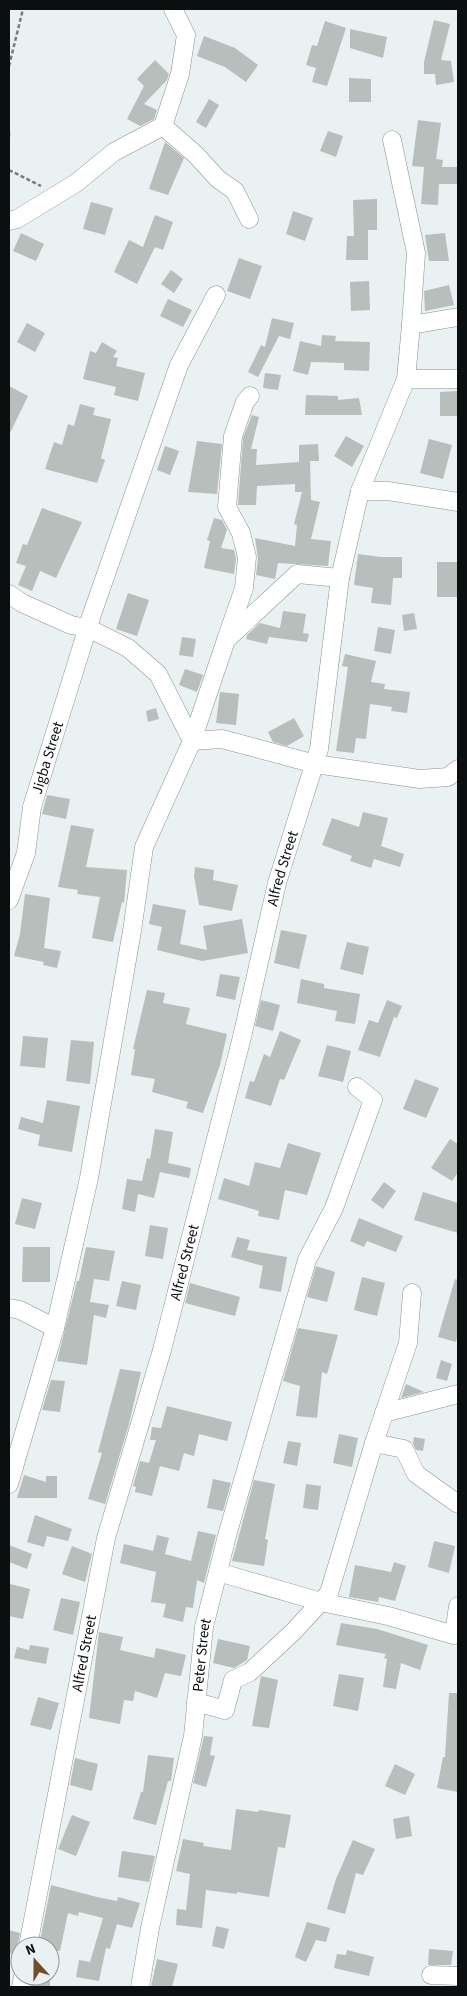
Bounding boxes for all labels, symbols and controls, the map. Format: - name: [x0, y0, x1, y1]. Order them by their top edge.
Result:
- street label: Jigba Street: [27, 719, 69, 797]
- street label: Alfred Street: [262, 828, 304, 908]
- street label: Alfred Street: [165, 1222, 205, 1303]
- street label: Alfred Street: [67, 1613, 102, 1694]
- street label: Peter Street: [188, 1616, 217, 1693]
- north arrow: [10, 1936, 60, 1986]
- text: N: [23, 1939, 39, 1961]

